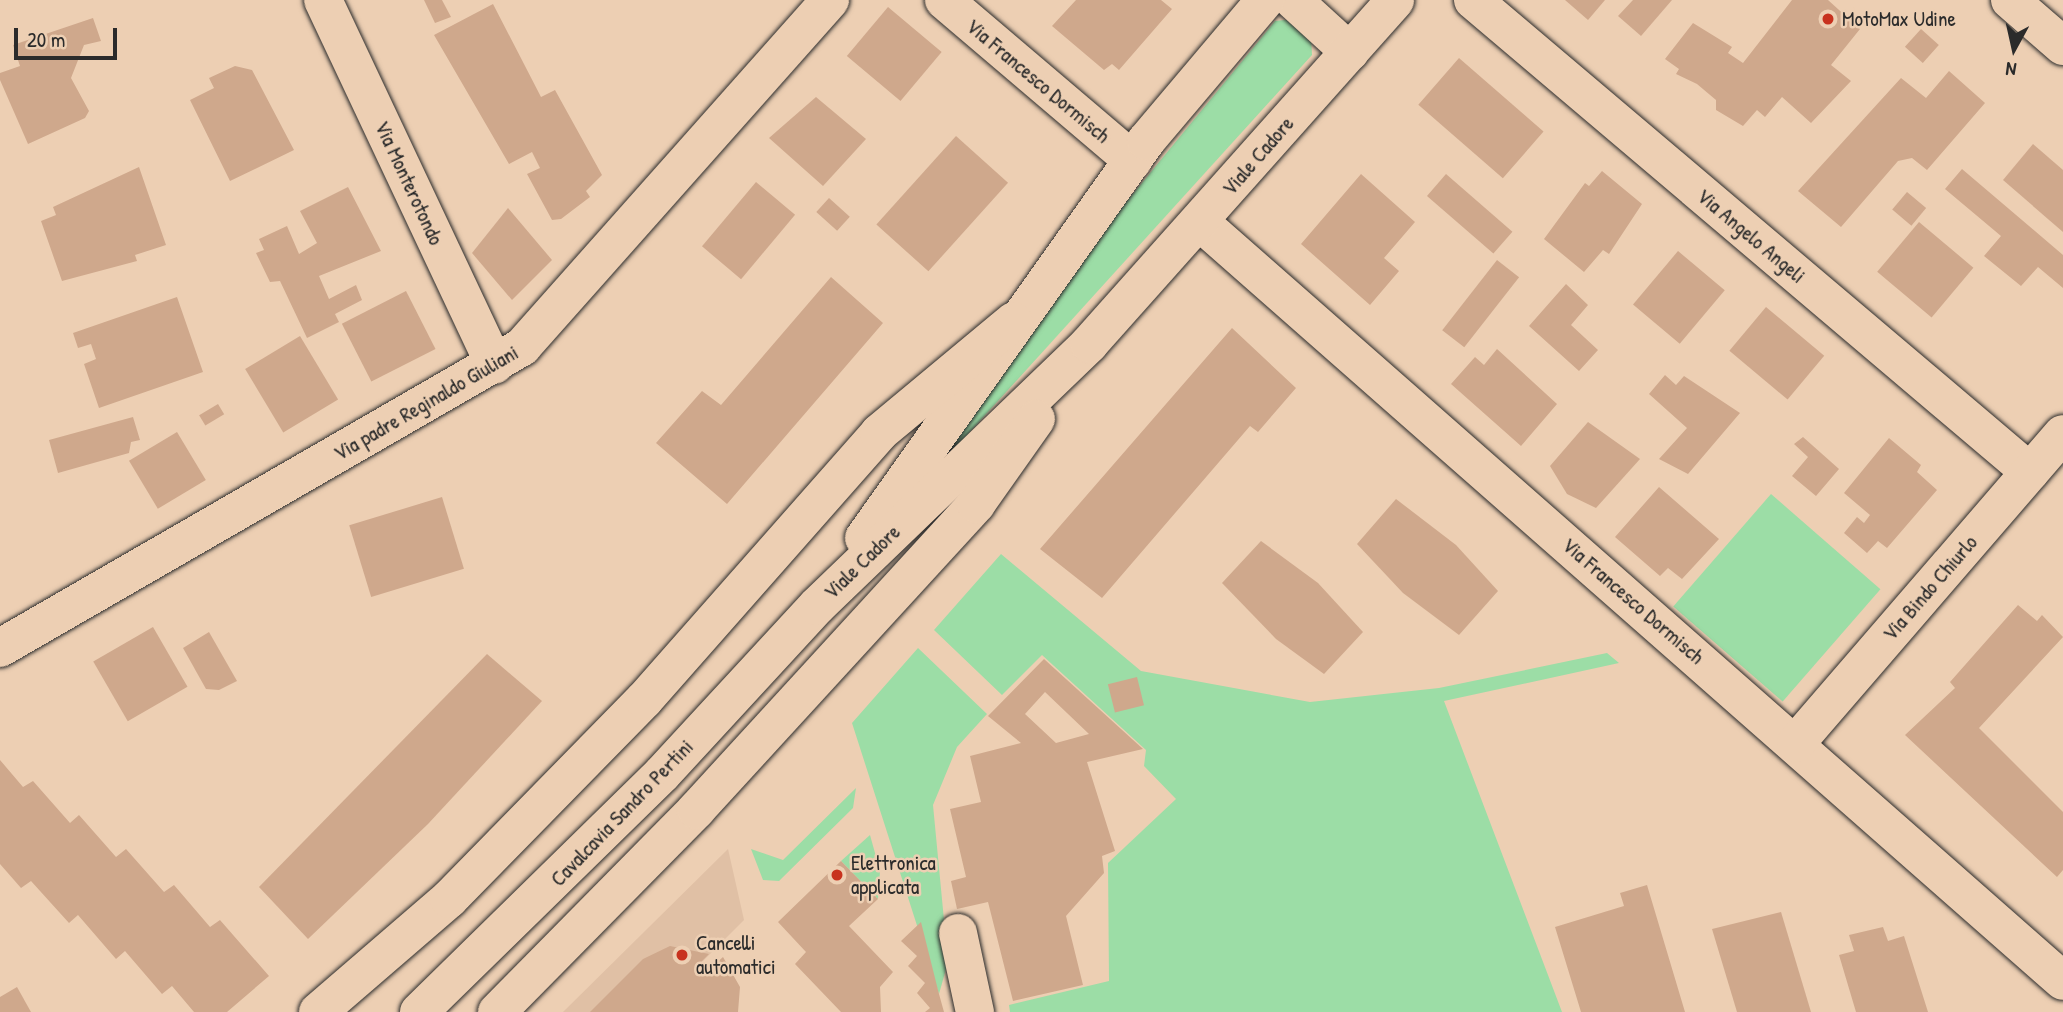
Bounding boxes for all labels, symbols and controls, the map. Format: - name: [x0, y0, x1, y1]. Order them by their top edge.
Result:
- place label: MotoMax Udine: [1842, 6, 1956, 32]
- marker: MotoMax Udine: [1820, 11, 1836, 27]
- scale bar: [18, 14, 121, 58]
- street label: Via Francesco Dormisch: [961, 14, 1115, 148]
- north arrow: [1979, 14, 2049, 84]
- text: 20 m: [27, 25, 65, 54]
- text: N: [2004, 56, 2018, 83]
- street label: Viale Cadore: [1217, 111, 1299, 201]
- street label: Via Monterotondo: [369, 117, 449, 249]
- street label: Via Angelo Angeli: [1692, 183, 1810, 289]
- street label: Via padre Reginaldo Giuliani: [329, 340, 523, 466]
- street label: Viale Cadore: [819, 519, 905, 605]
- street label: Via Bindo Chiurlo: [1877, 530, 1983, 646]
- street label: Via Francesco Dormisch: [1557, 532, 1709, 670]
- street label: Cavalcavia Sandro Pertini: [546, 734, 698, 892]
- place label: Elettronica applicata: [851, 850, 936, 900]
- marker: Elettronica applicata: [829, 867, 845, 883]
- place label: Cancelli automatici: [696, 930, 776, 980]
- marker: Cancelli automatici: [674, 947, 690, 963]

